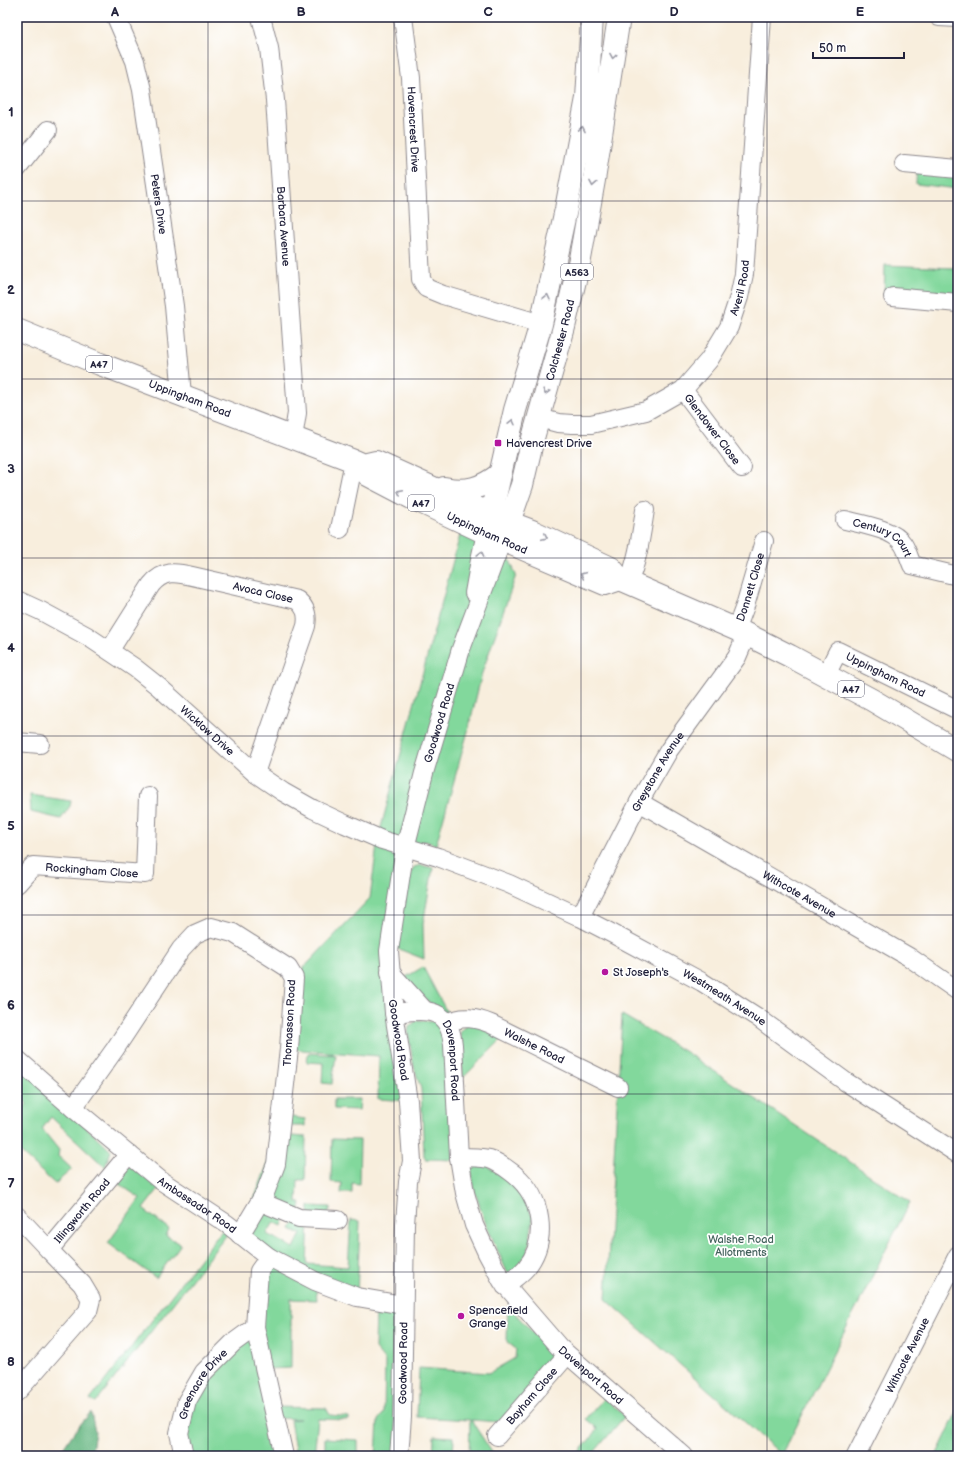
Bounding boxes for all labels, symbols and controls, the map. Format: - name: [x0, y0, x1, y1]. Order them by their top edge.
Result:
- text: A: [110, 4, 119, 20]
- text: B: [296, 4, 306, 20]
- text: C: [483, 4, 493, 20]
- text: D: [669, 4, 679, 20]
- text: E: [856, 4, 865, 20]
- scale bar: [813, 34, 904, 60]
- text: 50 m: [819, 41, 846, 56]
- one-way arrow: [609, 52, 618, 59]
- street label: Havencrest Drive: [404, 86, 422, 173]
- text: 1: [8, 104, 14, 120]
- one-way arrow: [577, 125, 586, 132]
- street label: Peters Drive: [147, 173, 169, 236]
- one-way arrow: [589, 181, 598, 187]
- street label: Barbara Avenue: [274, 186, 293, 267]
- street label: Averil Road: [727, 259, 752, 317]
- road number: A563: [561, 264, 593, 280]
- text: 2: [7, 282, 15, 298]
- one-way arrow: [542, 294, 550, 300]
- street label: Colchester Road: [543, 298, 577, 382]
- road number: A47: [86, 356, 112, 372]
- street label: Uppingham Road: [147, 377, 233, 420]
- one-way arrow: [542, 389, 551, 396]
- street label: Glendower Close: [681, 392, 743, 468]
- one-way arrow: [507, 419, 516, 426]
- place label: Havencrest Drive: [506, 437, 592, 450]
- marker: Havencrest Drive: [493, 438, 503, 448]
- text: 3: [7, 461, 15, 477]
- one-way arrow: [397, 489, 404, 497]
- road number: A47: [408, 495, 434, 511]
- street label: Uppingham Road: [444, 509, 529, 557]
- street label: Century Court: [851, 516, 915, 559]
- one-way arrow: [540, 532, 548, 540]
- one-way arrow: [477, 550, 485, 557]
- street label: Donnett Close: [734, 551, 767, 623]
- one-way arrow: [580, 571, 587, 579]
- street label: Avoca Close: [232, 580, 295, 606]
- text: 4: [7, 640, 15, 656]
- street label: Uppingham Road: [844, 650, 927, 700]
- road number: A47: [838, 681, 864, 697]
- street label: Goodwood Road: [421, 682, 457, 764]
- street label: Wicklow Drive: [177, 703, 237, 759]
- street label: Greystone Avenue: [629, 729, 687, 814]
- text: 5: [7, 818, 15, 834]
- street label: Rockingham Close: [45, 861, 139, 881]
- street label: Withcote Avenue: [760, 868, 839, 921]
- place label: St Joseph's: [613, 966, 669, 979]
- marker: St Joseph's: [600, 967, 610, 977]
- street label: Westmeath Avenue: [680, 967, 769, 1029]
- street label: Thomasson Road: [281, 979, 298, 1067]
- text: 6: [7, 997, 15, 1013]
- street label: Goodwood Road: [386, 998, 411, 1082]
- street label: Davenport Road: [439, 1018, 462, 1101]
- street label: Walshe Road: [502, 1026, 566, 1066]
- street label: Ambassador Road: [155, 1174, 239, 1236]
- text: 7: [7, 1176, 15, 1192]
- street label: Illingworth Road: [52, 1176, 113, 1246]
- park label: Walshe Road Allotments: [708, 1233, 774, 1259]
- place label: Spencefield Grange: [469, 1304, 528, 1330]
- marker: Spencefield Grange: [456, 1311, 466, 1321]
- street label: Withcote Avenue: [883, 1315, 932, 1395]
- street label: Goodwood Road: [396, 1322, 410, 1404]
- street label: Davenport Road: [556, 1344, 626, 1407]
- street label: Greenacre Drive: [177, 1346, 231, 1421]
- text: 8: [7, 1354, 15, 1370]
- street label: Bayham Close: [504, 1365, 561, 1428]

